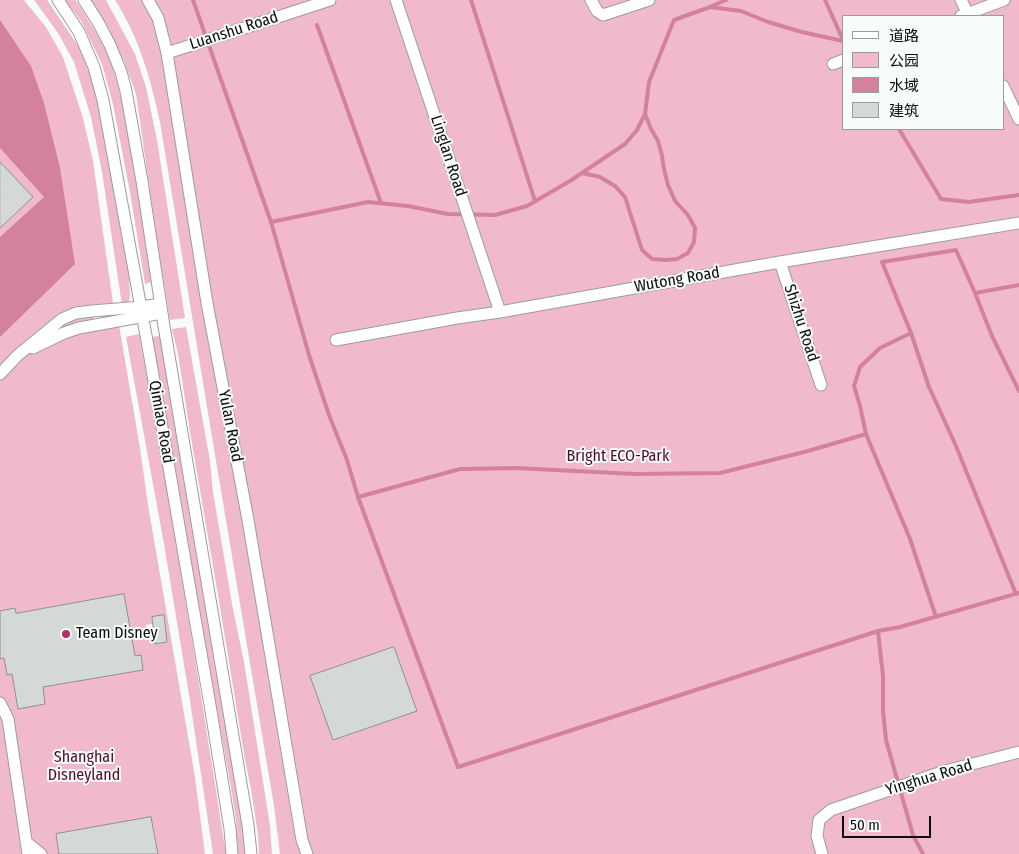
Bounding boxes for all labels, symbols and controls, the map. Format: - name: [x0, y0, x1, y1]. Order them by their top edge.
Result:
- street label: Luanshu Road: [187, 8, 281, 54]
- legend: [842, 15, 1004, 130]
- text: 道路: [889, 27, 919, 45]
- text: 公园: [889, 52, 919, 70]
- text: 水域: [889, 77, 919, 95]
- text: 建筑: [889, 102, 919, 120]
- street label: Linglan Road: [426, 113, 470, 199]
- street label: Wutong Road: [633, 263, 721, 297]
- street label: Shizhu Road: [779, 282, 823, 364]
- street label: Qimiao Road: [144, 379, 178, 465]
- street label: Yulan Road: [214, 388, 246, 464]
- park label: Bright ECO-Park: [567, 447, 669, 467]
- place label: Team Disney: [76, 624, 158, 644]
- marker: Team Disney: [60, 628, 72, 640]
- park label: Shanghai Disneyland: [48, 748, 120, 786]
- street label: Yinghua Road: [883, 756, 975, 800]
- scale bar: [844, 806, 933, 838]
- text: 50 m: [850, 816, 880, 834]

